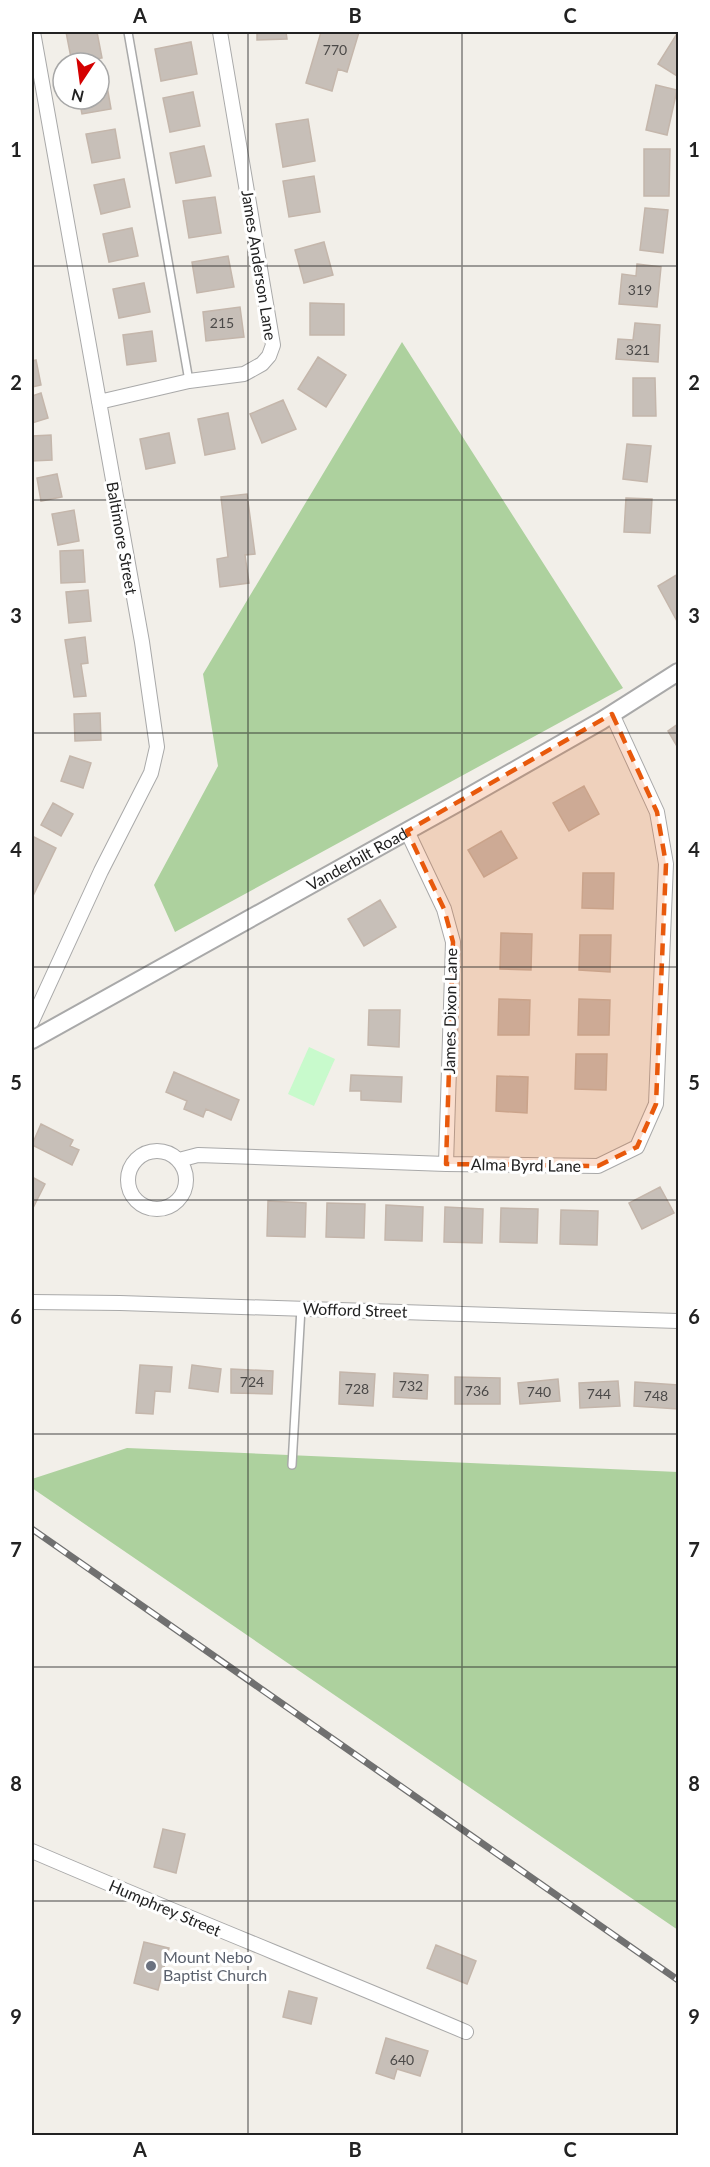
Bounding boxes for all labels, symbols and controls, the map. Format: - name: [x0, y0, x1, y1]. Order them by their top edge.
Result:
- text: A: [132, 3, 147, 27]
- text: B: [348, 3, 362, 27]
- text: C: [563, 3, 577, 27]
- house number: 770: [323, 41, 347, 58]
- north arrow: [51, 51, 111, 111]
- text: N: [69, 85, 86, 107]
- text: 1: [10, 137, 22, 161]
- text: 1: [688, 137, 700, 161]
- street label: James Anderson Lane: [238, 188, 281, 341]
- house number: 319: [628, 281, 652, 298]
- house number: 215: [210, 314, 234, 331]
- house number: 321: [626, 341, 650, 358]
- text: 2: [10, 370, 22, 394]
- text: 2: [688, 370, 700, 394]
- street label: Baltimore Street: [103, 480, 142, 596]
- text: 3: [10, 603, 22, 627]
- text: 3: [688, 603, 700, 627]
- street label: Vanderbilt Road: [303, 823, 410, 894]
- text: 4: [10, 837, 22, 861]
- text: 4: [688, 837, 700, 861]
- street label: James Dixon Lane: [439, 948, 460, 1074]
- text: 5: [10, 1070, 22, 1094]
- text: 5: [688, 1070, 700, 1094]
- street label: Alma Byrd Lane: [471, 1154, 581, 1175]
- street label: Wofford Street: [302, 1298, 408, 1321]
- text: 6: [10, 1304, 22, 1328]
- text: 6: [688, 1304, 700, 1328]
- house number: 724: [240, 1373, 264, 1390]
- house number: 732: [399, 1377, 423, 1394]
- house number: 728: [345, 1380, 369, 1397]
- house number: 736: [465, 1382, 489, 1399]
- house number: 740: [527, 1383, 551, 1400]
- house number: 744: [587, 1385, 611, 1402]
- house number: 748: [644, 1387, 668, 1404]
- text: 7: [10, 1537, 22, 1561]
- text: 7: [688, 1537, 700, 1561]
- text: 8: [10, 1771, 22, 1795]
- text: 8: [688, 1771, 700, 1795]
- street label: Humphrey Street: [106, 1875, 224, 1940]
- place label: Mount Nebo Baptist Church: [163, 1947, 267, 1984]
- marker: Mount Nebo Baptist Church: [144, 1959, 158, 1973]
- text: 9: [10, 2004, 22, 2028]
- text: 9: [688, 2004, 700, 2028]
- house number: 640: [390, 2051, 414, 2068]
- text: A: [132, 2137, 147, 2161]
- text: B: [348, 2137, 362, 2161]
- text: C: [563, 2137, 577, 2161]

